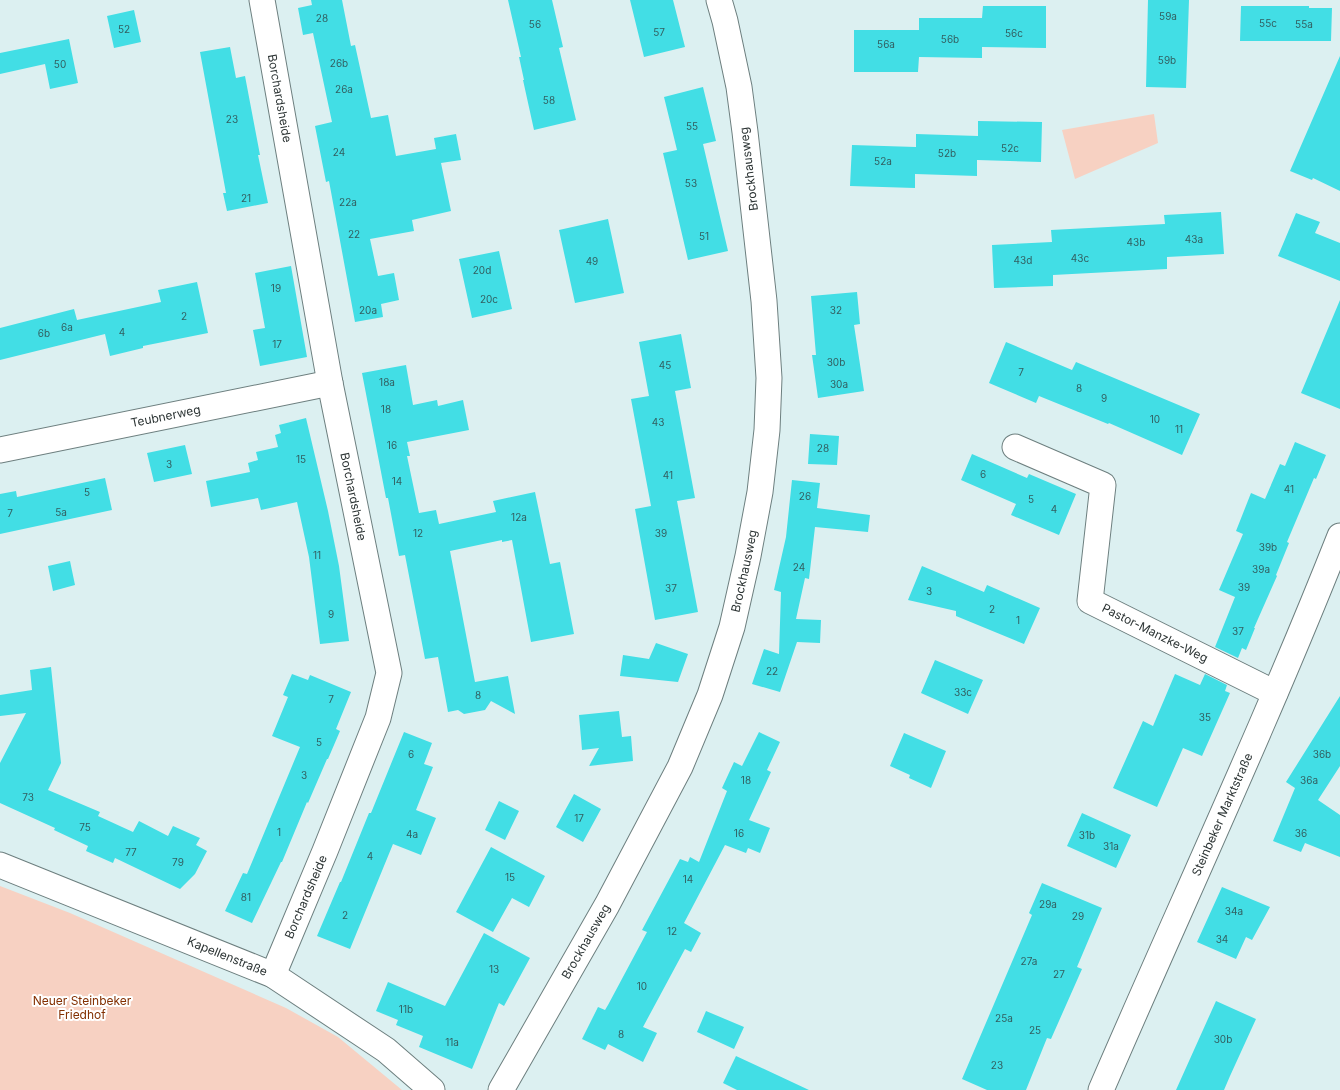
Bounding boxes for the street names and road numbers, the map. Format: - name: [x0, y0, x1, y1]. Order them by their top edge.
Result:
- street label: Borchardsheide: [265, 53, 295, 144]
- street label: Brockhausweg: [736, 126, 761, 212]
- street label: Teubnerweg: [129, 401, 202, 430]
- street label: Borchardsheide: [337, 451, 370, 542]
- street label: Brockhausweg: [728, 529, 760, 614]
- street label: Pastor-Manzke-Weg: [1100, 600, 1211, 665]
- street label: Steinbeker Marktstraße: [1188, 751, 1255, 878]
- street label: Borchardsheide: [281, 853, 330, 941]
- street label: Brockhausweg: [558, 901, 613, 982]
- street label: Kapellenstraße: [185, 933, 270, 979]

